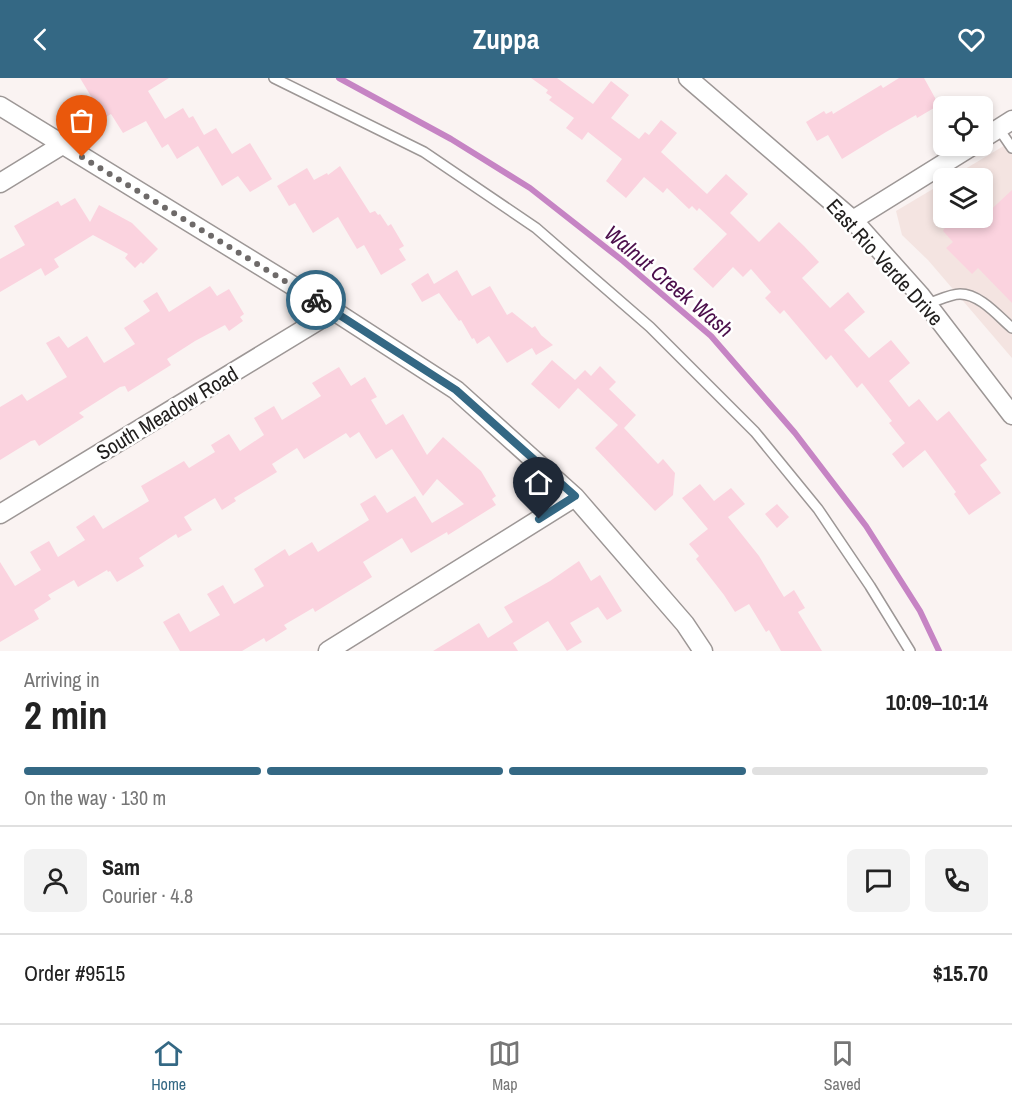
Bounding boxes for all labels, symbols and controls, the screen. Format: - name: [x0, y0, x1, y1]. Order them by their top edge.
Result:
- text: Zuppa: [473, 21, 539, 57]
- icon: back: [24, 23, 57, 56]
- icon: heart: [955, 23, 988, 56]
- pin: [56, 95, 107, 157]
- map controls: [933, 96, 993, 228]
- button: locate: [933, 96, 993, 156]
- icon: bag: [65, 104, 98, 137]
- button: layers: [933, 168, 993, 228]
- street label: East Rio Verde Drive: [820, 192, 950, 332]
- water label: Walnut Creek Wash: [598, 218, 740, 344]
- courier: [286, 270, 346, 330]
- icon: bike: [300, 284, 333, 317]
- street label: South Meadow Road: [91, 359, 243, 467]
- pin: [513, 457, 564, 519]
- icon: home: [522, 466, 555, 499]
- text: Arriving in: [24, 666, 100, 693]
- text: 10:09–10:14: [886, 687, 988, 717]
- text: 2 min: [24, 689, 108, 741]
- text: On the way · 130 m: [24, 784, 166, 811]
- button: person: [24, 849, 87, 912]
- button: chat: [847, 849, 910, 912]
- button: phone: [925, 849, 988, 912]
- text: Sam: [102, 852, 140, 882]
- text: Courier · 4.8: [102, 882, 193, 909]
- text: Order #9515: [24, 958, 125, 988]
- text: $15.70: [933, 958, 988, 988]
- tab: Home: [151, 1037, 186, 1095]
- tab: Map: [488, 1037, 521, 1095]
- tab: Saved: [824, 1037, 861, 1095]

